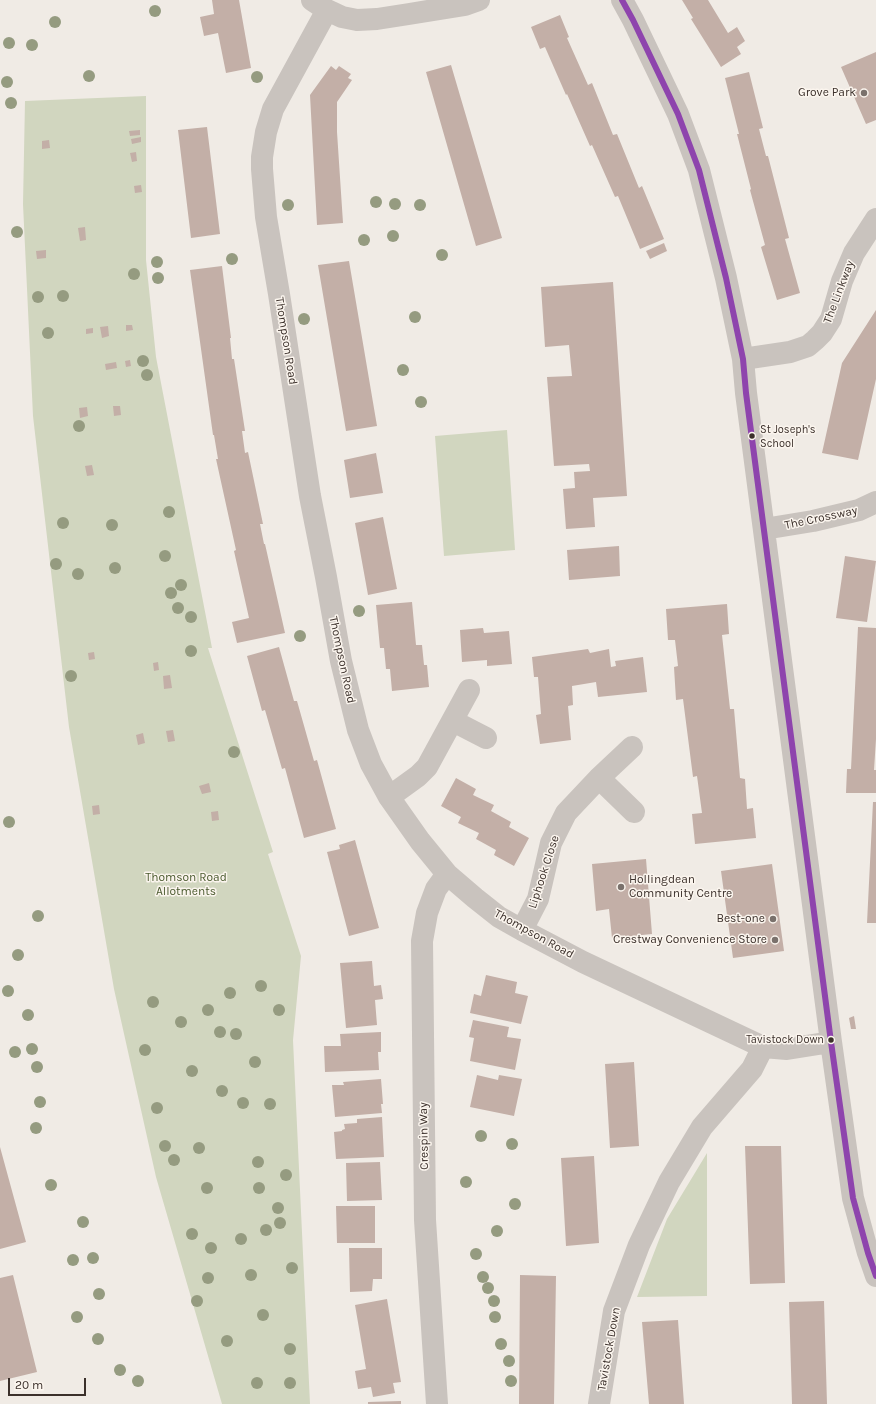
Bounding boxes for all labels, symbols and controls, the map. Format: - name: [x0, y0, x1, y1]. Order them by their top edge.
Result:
- place label: Grove Park: [798, 86, 856, 100]
- marker: Grove Park: [859, 88, 869, 98]
- street label: The Linkway: [820, 258, 858, 326]
- street label: Thompson Road: [272, 296, 300, 386]
- place label: St Joseph's School: [760, 423, 816, 449]
- marker: St Joseph's School: [747, 431, 757, 441]
- street label: The Crossway: [783, 503, 859, 533]
- street label: Thompson Road: [326, 615, 358, 705]
- street label: Liphook Close: [525, 834, 563, 910]
- park label: Thomson Road Allotments: [145, 871, 227, 899]
- place label: Hollingdean Community Centre: [629, 873, 732, 901]
- marker: Hollingdean Community Centre: [616, 882, 626, 892]
- street label: Thompson Road: [492, 906, 576, 962]
- place label: Best-one: [716, 912, 765, 926]
- marker: Best-one: [768, 914, 778, 924]
- place label: Crestway Convenience Store: [613, 933, 767, 947]
- marker: Crestway Convenience Store: [770, 935, 780, 945]
- place label: Tavistock Down: [746, 1033, 824, 1047]
- marker: Tavistock Down: [826, 1035, 836, 1045]
- street label: Crespin Way: [416, 1102, 432, 1170]
- street label: Tavistock Down: [595, 1306, 623, 1392]
- scale bar: [10, 1370, 88, 1396]
- text: 20 m: [15, 1378, 43, 1392]

